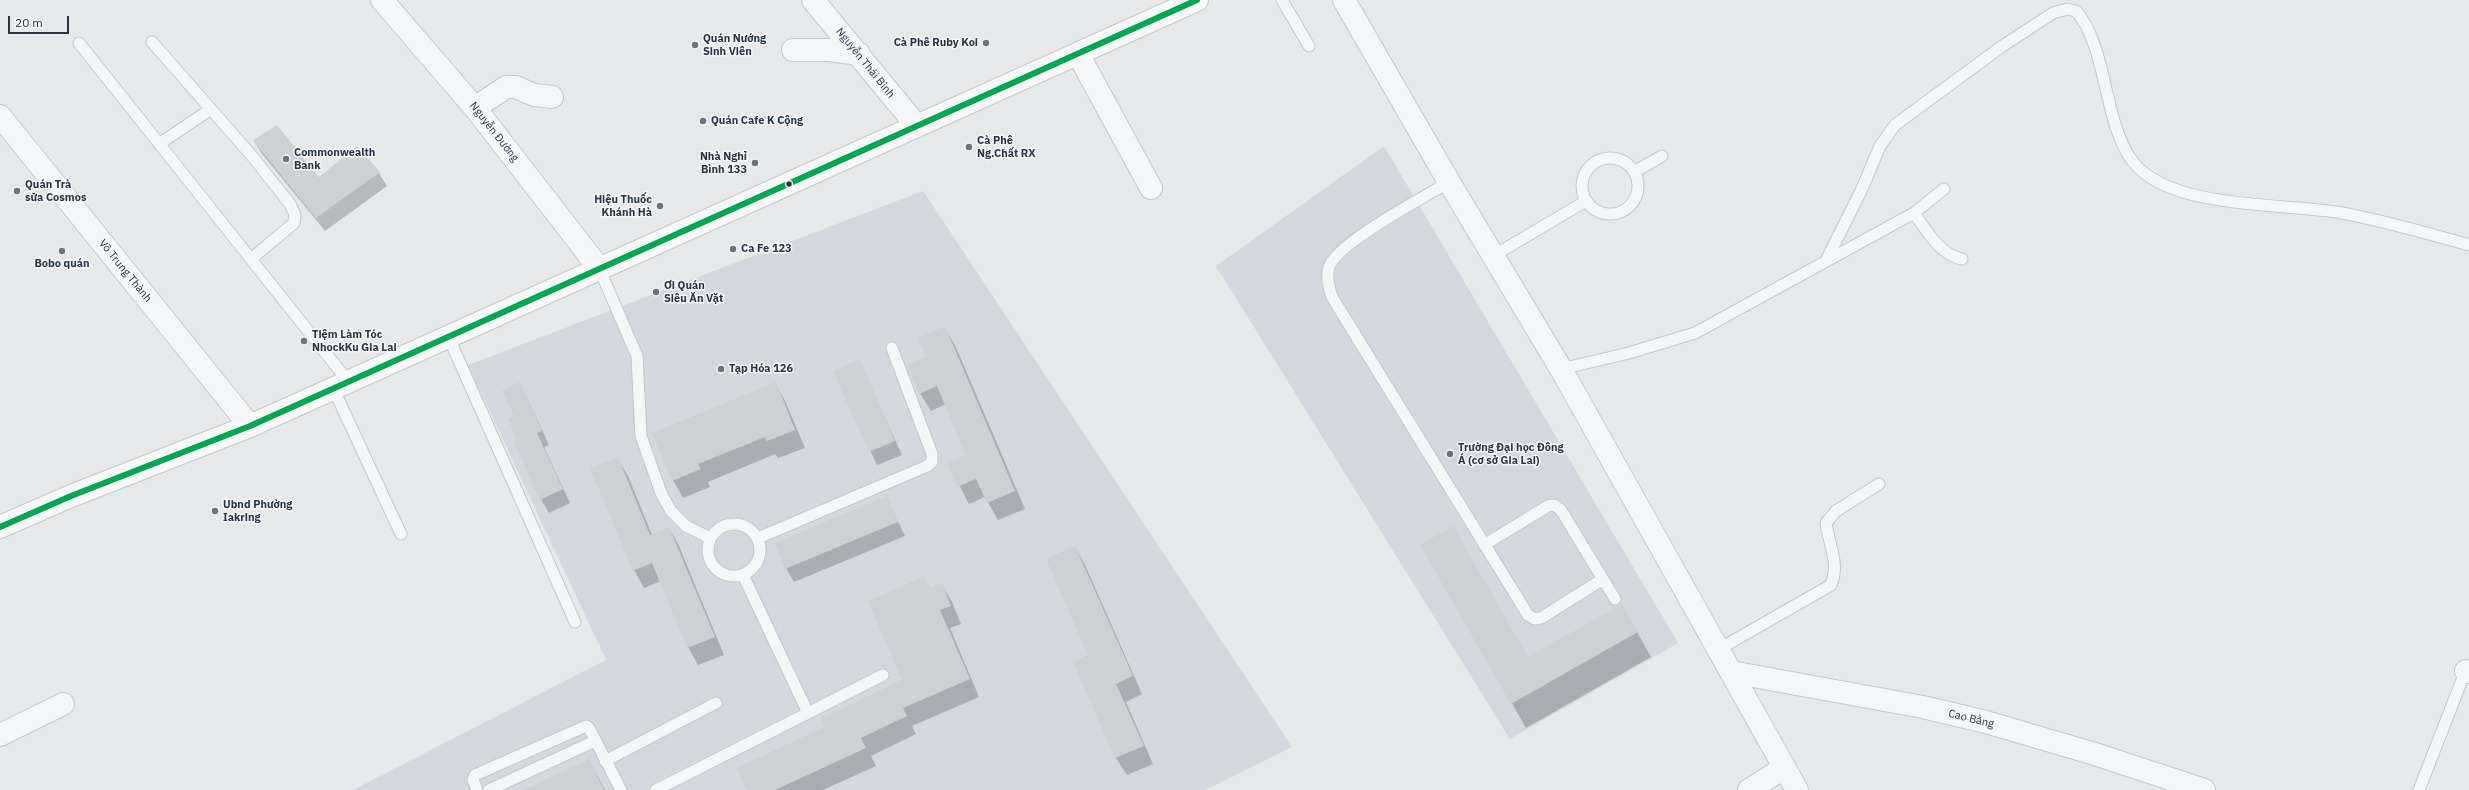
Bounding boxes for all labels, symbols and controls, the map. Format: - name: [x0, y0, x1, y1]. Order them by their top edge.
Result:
- scale bar: [10, 8, 71, 34]
- text: 20 m: [15, 15, 43, 30]
- street label: Nguyễn Thái Bình: [833, 25, 897, 101]
- place label: Quán Nướng Sinh Viên: [703, 32, 766, 58]
- place label: Cà Phê Ruby Koi: [894, 36, 978, 50]
- marker: Cà Phê Ruby Koi: [981, 38, 991, 48]
- marker: Quán Nướng Sinh Viên: [690, 40, 700, 50]
- street label: Nguyễn Đường: [467, 100, 521, 164]
- place label: Quán Cafe K Cộng: [711, 114, 803, 128]
- marker: Quán Cafe K Cộng: [698, 116, 708, 126]
- place label: Cà Phê Ng.Chất RX: [977, 134, 1036, 160]
- marker: Cà Phê Ng.Chất RX: [964, 142, 974, 152]
- place label: Commonwealth Bank: [294, 146, 375, 172]
- place label: Nhà Nghỉ Bình 133: [700, 150, 747, 176]
- marker: Commonwealth Bank: [281, 154, 291, 164]
- marker: Nhà Nghỉ Bình 133: [750, 158, 760, 168]
- place label: Quán Trà sữa Cosmos: [25, 178, 86, 204]
- unlabelled marker: [784, 179, 794, 189]
- marker: Quán Trà sữa Cosmos: [12, 186, 22, 196]
- place label: Hiệu Thuốc Khánh Hà: [594, 193, 652, 219]
- marker: Hiệu Thuốc Khánh Hà: [655, 201, 665, 211]
- street label: Võ Trung Thành: [96, 237, 154, 305]
- place label: Ca Fe 123: [741, 242, 792, 256]
- marker: Ca Fe 123: [728, 244, 738, 254]
- marker: Bobo quán: [57, 246, 67, 256]
- place label: Bobo quán: [34, 257, 90, 271]
- place label: Ơi Quán Siêu Ăn Vặt: [664, 279, 723, 305]
- marker: Ơi Quán Siêu Ăn Vặt: [651, 287, 661, 297]
- place label: Tiệm Làm Tóc NhockKu Gia Lai: [312, 328, 397, 354]
- marker: Tiệm Làm Tóc NhockKu Gia Lai: [299, 336, 309, 346]
- place label: Tạp Hóa 126: [729, 362, 793, 376]
- marker: Tạp Hóa 126: [716, 364, 726, 374]
- place label: Trường Đại học Đông Á (cơ sở Gia Lai): [1458, 441, 1564, 467]
- marker: Trường Đại học Đông Á (cơ sở Gia Lai): [1445, 449, 1455, 459]
- place label: Ubnd Phường Iakring: [223, 498, 292, 524]
- marker: Ubnd Phường Iakring: [210, 506, 220, 516]
- street label: Cao Bằng: [1947, 707, 1995, 731]

